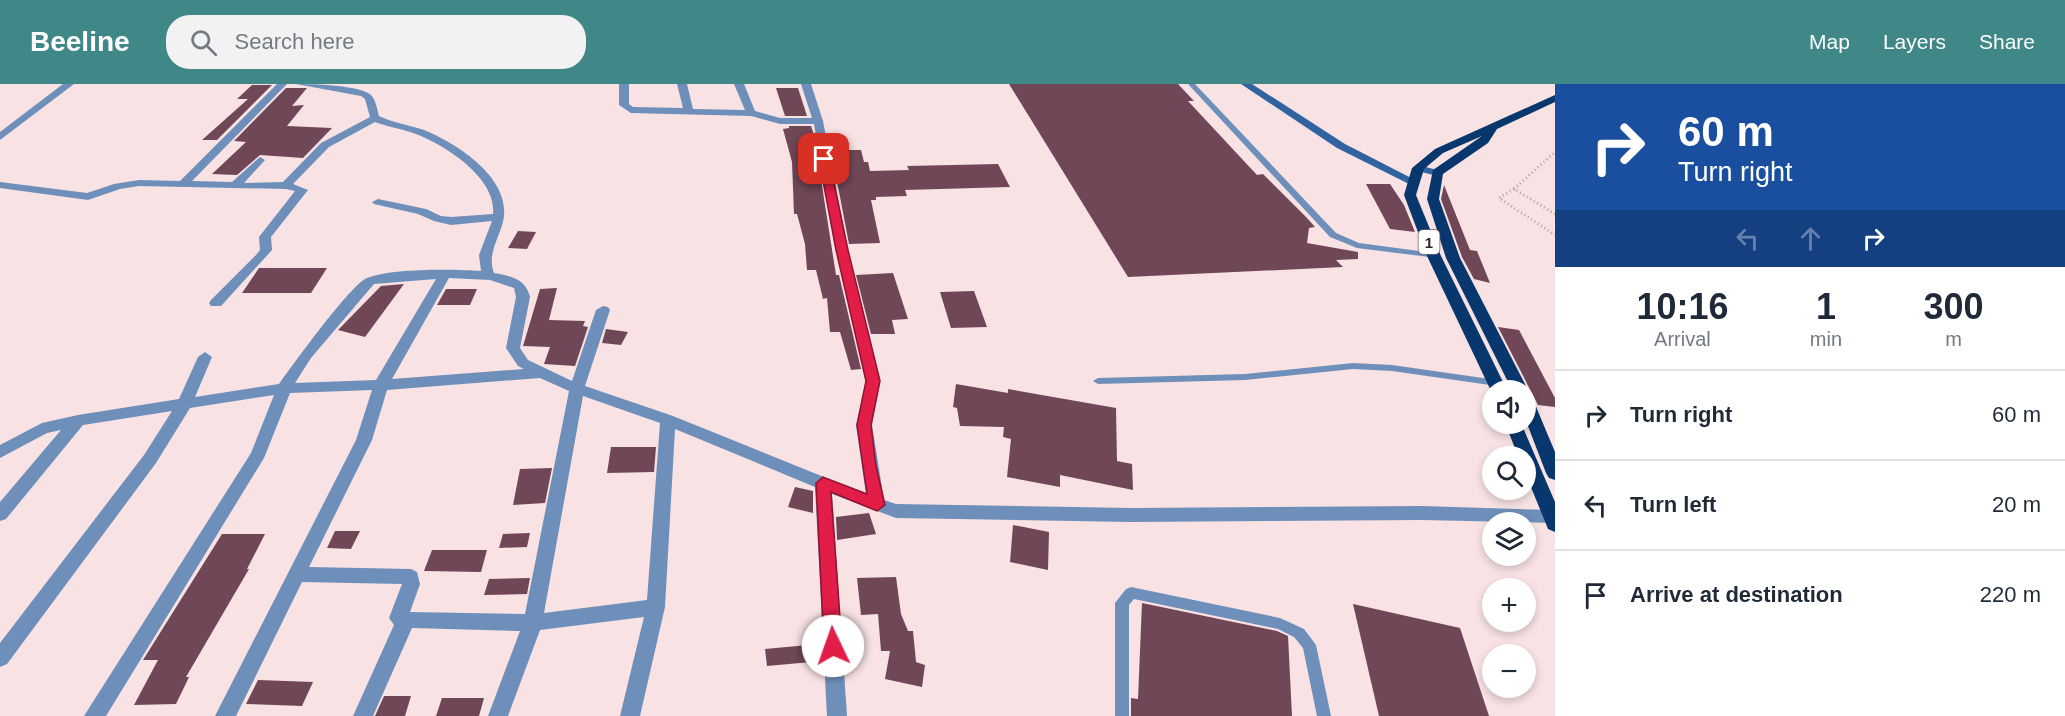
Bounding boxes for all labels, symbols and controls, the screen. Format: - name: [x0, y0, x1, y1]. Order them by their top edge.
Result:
- search box: [166, 15, 586, 69]
- text: Beeline: [30, 26, 130, 57]
- icon: search: [187, 26, 220, 59]
- text: Search here: [235, 29, 354, 54]
- text: Map: [1809, 30, 1850, 53]
- text: Layers: [1883, 30, 1946, 53]
- text: Share: [1979, 30, 2035, 53]
- icon: right: [1579, 108, 1657, 186]
- text: 60 m: [1678, 108, 1774, 155]
- pin: [798, 133, 849, 184]
- icon: arrive: [807, 142, 840, 175]
- text: Turn right: [1678, 157, 1793, 187]
- icon: left: [1731, 222, 1764, 255]
- icon: ahead: [1794, 222, 1827, 255]
- icon: right: [1857, 222, 1890, 255]
- road number: 1: [1418, 230, 1440, 254]
- text: 10:16: [1636, 286, 1728, 327]
- text: 1: [1816, 286, 1836, 327]
- text: 300: [1923, 286, 1984, 327]
- text: Arrival: [1654, 328, 1711, 350]
- text: min: [1810, 328, 1842, 350]
- text: m: [1945, 328, 1962, 350]
- map controls: [1482, 380, 1536, 698]
- button: sound: [1482, 380, 1536, 434]
- icon: right: [1579, 399, 1612, 432]
- text: Turn right: [1630, 402, 1732, 427]
- text: 60 m: [1992, 402, 2041, 427]
- button: search: [1482, 446, 1536, 500]
- icon: left: [1579, 489, 1612, 522]
- text: Turn left: [1630, 492, 1716, 517]
- text: 20 m: [1992, 492, 2041, 517]
- button: layers: [1482, 512, 1536, 566]
- button: +: [1482, 578, 1536, 632]
- icon: arrive: [1579, 579, 1612, 612]
- text: Arrive at destination: [1630, 582, 1843, 607]
- text: 220 m: [1980, 582, 2041, 607]
- position arrow: [801, 614, 865, 678]
- button: −: [1482, 644, 1536, 698]

